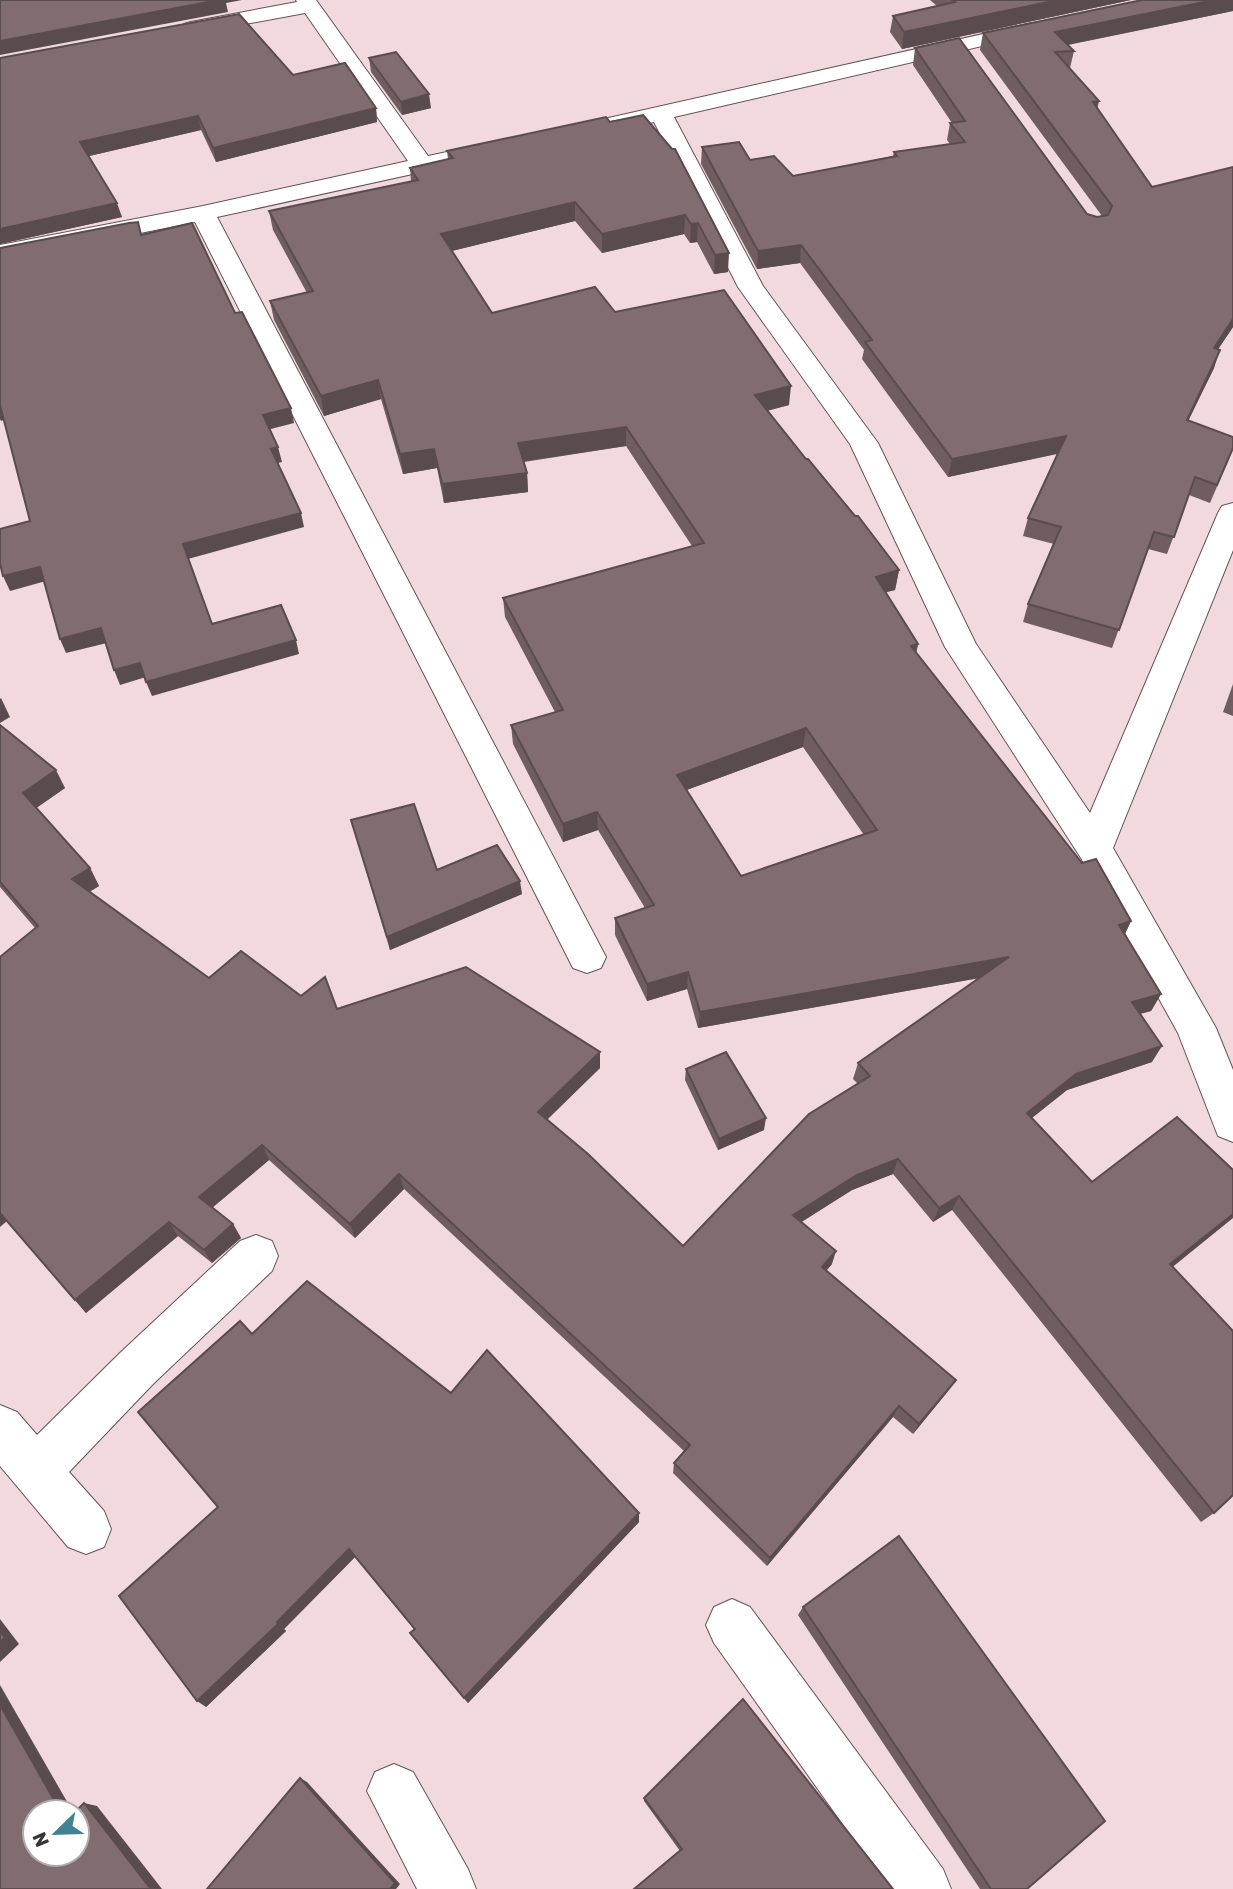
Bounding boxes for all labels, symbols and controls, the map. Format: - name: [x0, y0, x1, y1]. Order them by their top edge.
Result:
- north arrow: [21, 1798, 91, 1868]
- text: N: [28, 1829, 54, 1850]

